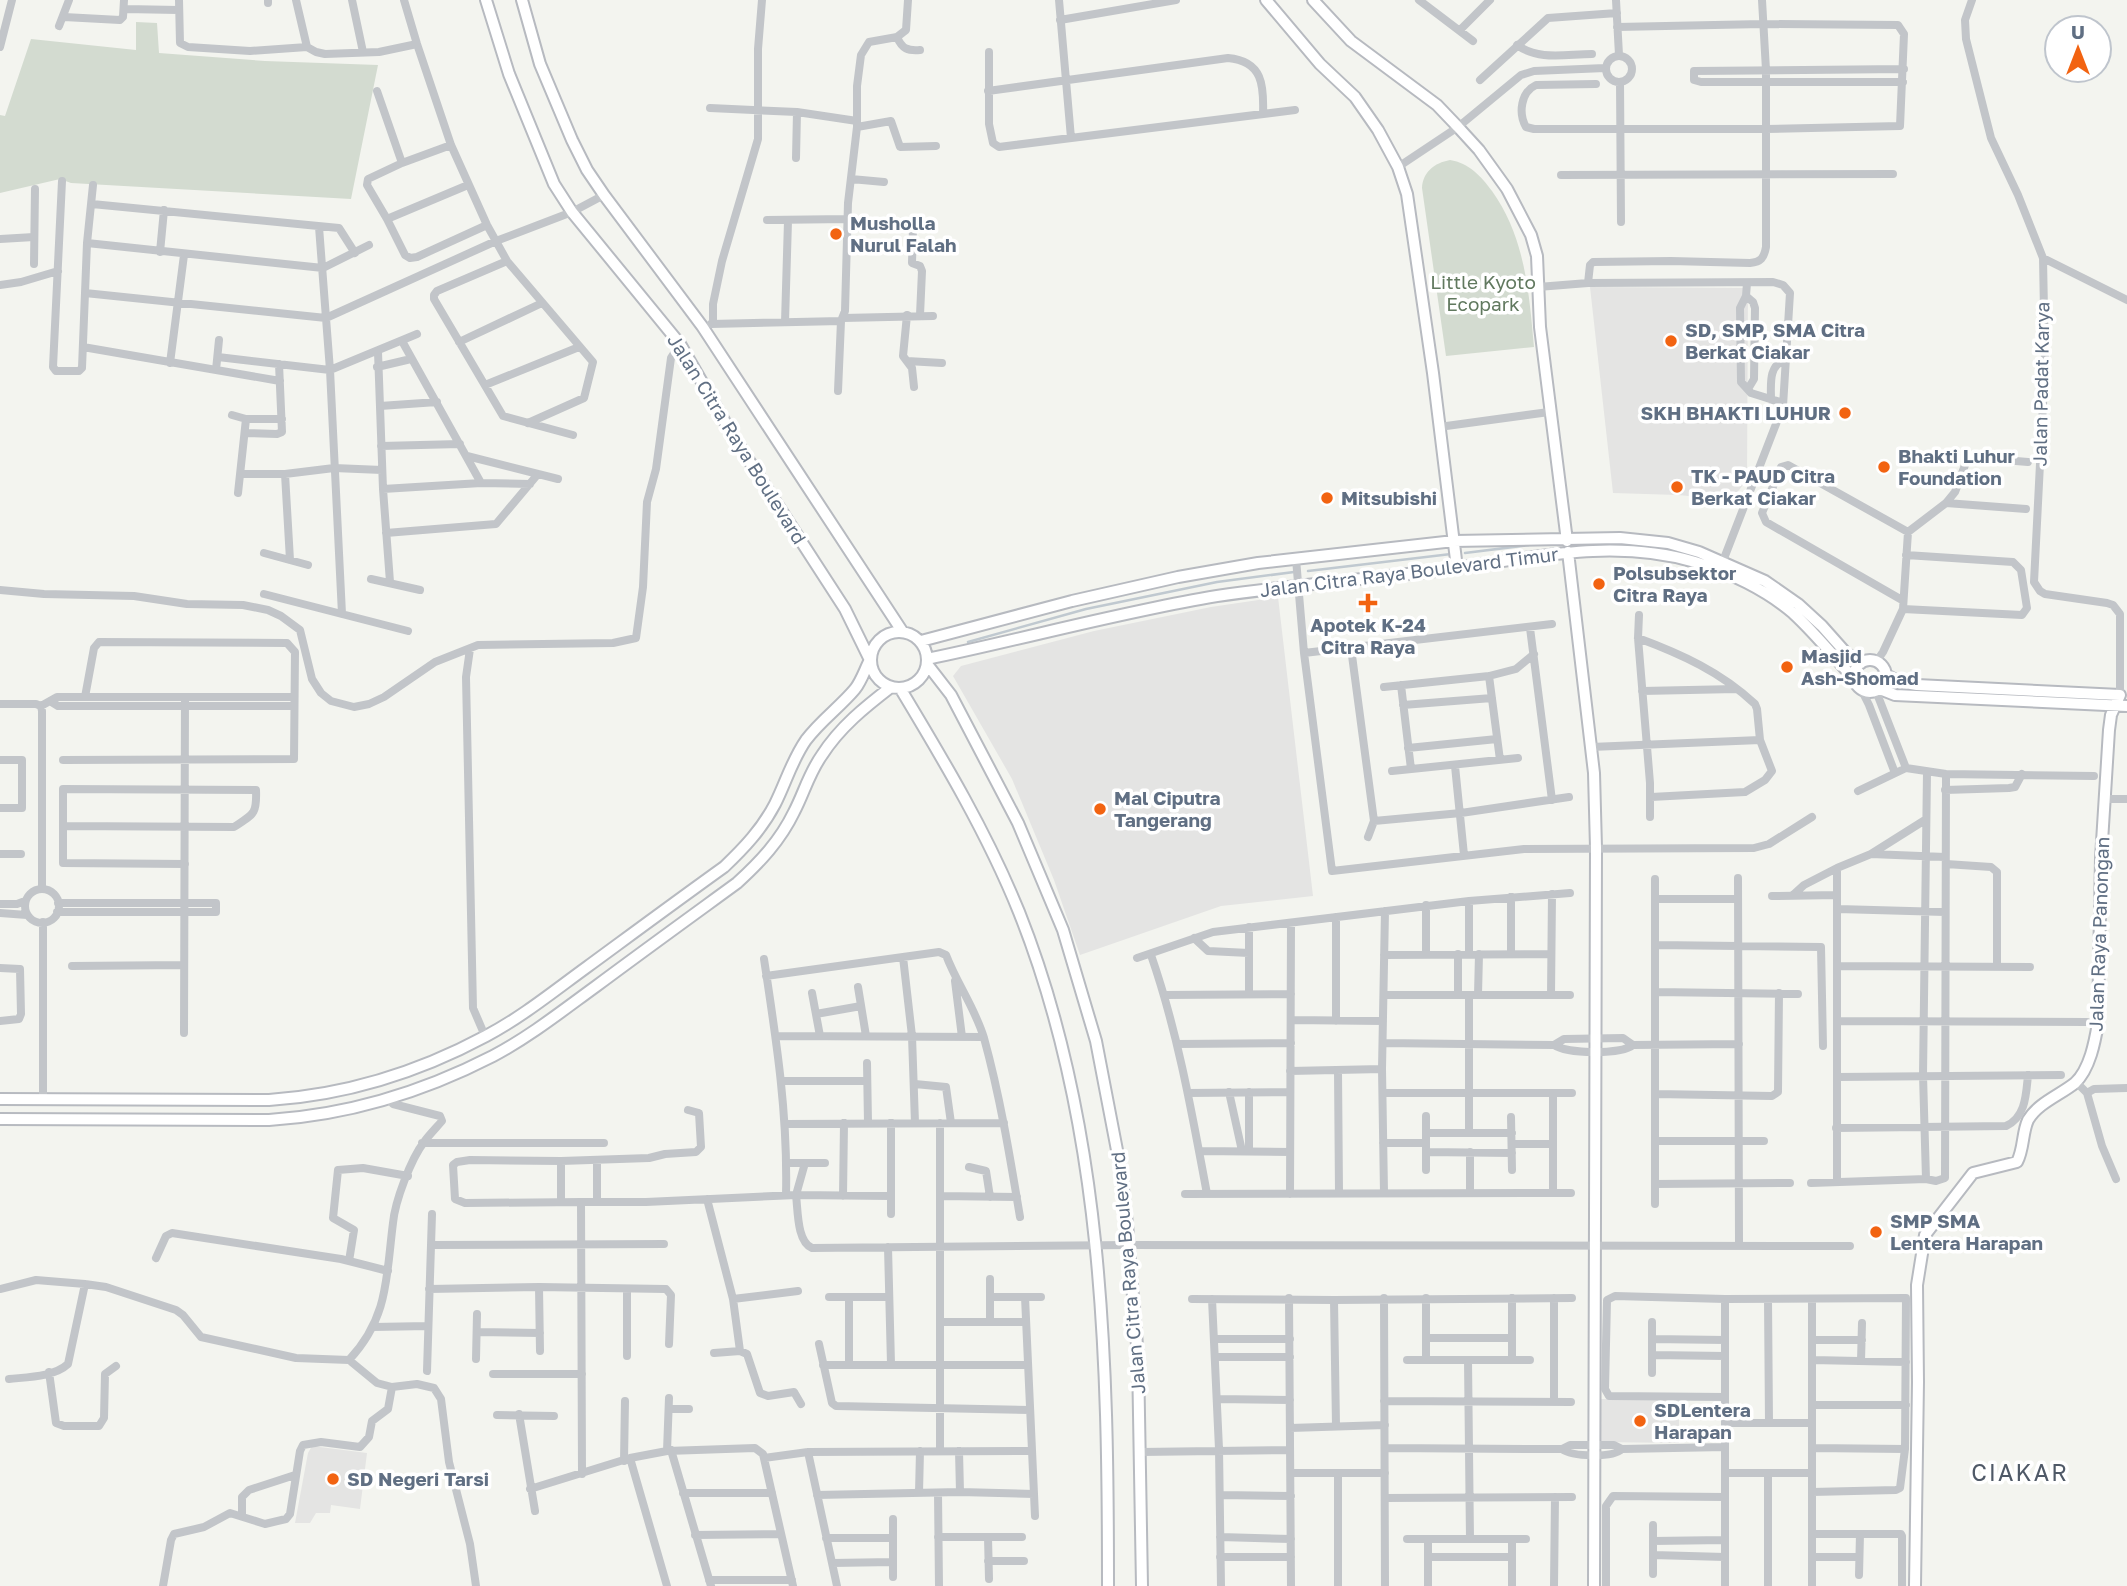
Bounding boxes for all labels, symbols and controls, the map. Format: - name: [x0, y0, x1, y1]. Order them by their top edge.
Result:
- north arrow: [2043, 14, 2113, 84]
- text: U: [2071, 20, 2085, 43]
- place label: Musholla Nurul Falah: [850, 211, 956, 256]
- marker: Musholla Nurul Falah: [828, 226, 844, 242]
- park label: Little Kyoto Ecopark: [1430, 270, 1536, 315]
- street label: Jalan Padat Karya: [2028, 302, 2053, 466]
- place label: SD, SMP, SMA Citra Berkat Ciakar: [1685, 318, 1865, 363]
- street label: Jalan Citra Raya Boulevard: [663, 329, 812, 548]
- marker: SD, SMP, SMA Citra Berkat Ciakar: [1663, 333, 1679, 349]
- place label: SKH BHAKTI LUHUR: [1640, 401, 1831, 424]
- marker: SKH BHAKTI LUHUR: [1837, 405, 1853, 421]
- place label: Bhakti Luhur Foundation: [1898, 444, 2016, 489]
- marker: Bhakti Luhur Foundation: [1876, 459, 1892, 475]
- place label: TK - PAUD Citra Berkat Ciakar: [1691, 464, 1835, 509]
- marker: TK - PAUD Citra Berkat Ciakar: [1669, 479, 1685, 495]
- place label: Mitsubishi: [1341, 486, 1437, 509]
- marker: Mitsubishi: [1319, 490, 1335, 506]
- street label: Jalan Citra Raya Boulevard Timur: [1258, 542, 1560, 601]
- place label: Polsubsektor Citra Raya: [1613, 561, 1737, 606]
- marker: Polsubsektor Citra Raya: [1591, 576, 1607, 592]
- marker: Apotek K-24 Citra Raya: [1360, 595, 1376, 611]
- place label: Apotek K-24 Citra Raya: [1310, 613, 1426, 658]
- place label: Masjid Ash-Shomad: [1801, 644, 1919, 689]
- marker: Masjid Ash-Shomad: [1779, 659, 1795, 675]
- place label: Mal Ciputra Tangerang: [1114, 786, 1220, 831]
- marker: Mal Ciputra Tangerang: [1092, 801, 1108, 817]
- street label: Jalan Raya Panongan: [2084, 836, 2113, 1032]
- street label: Jalan Citra Raya Boulevard: [1105, 1151, 1150, 1395]
- place label: SMP SMA Lentera Harapan: [1890, 1209, 2043, 1254]
- marker: SMP SMA Lentera Harapan: [1868, 1224, 1884, 1240]
- place label: SDLentera Harapan: [1654, 1398, 1751, 1443]
- marker: SDLentera Harapan: [1632, 1413, 1648, 1429]
- district label: CIAKAR: [1971, 1458, 2069, 1486]
- place label: SD Negeri Tarsi: [347, 1467, 489, 1490]
- marker: SD Negeri Tarsi: [325, 1471, 341, 1487]

